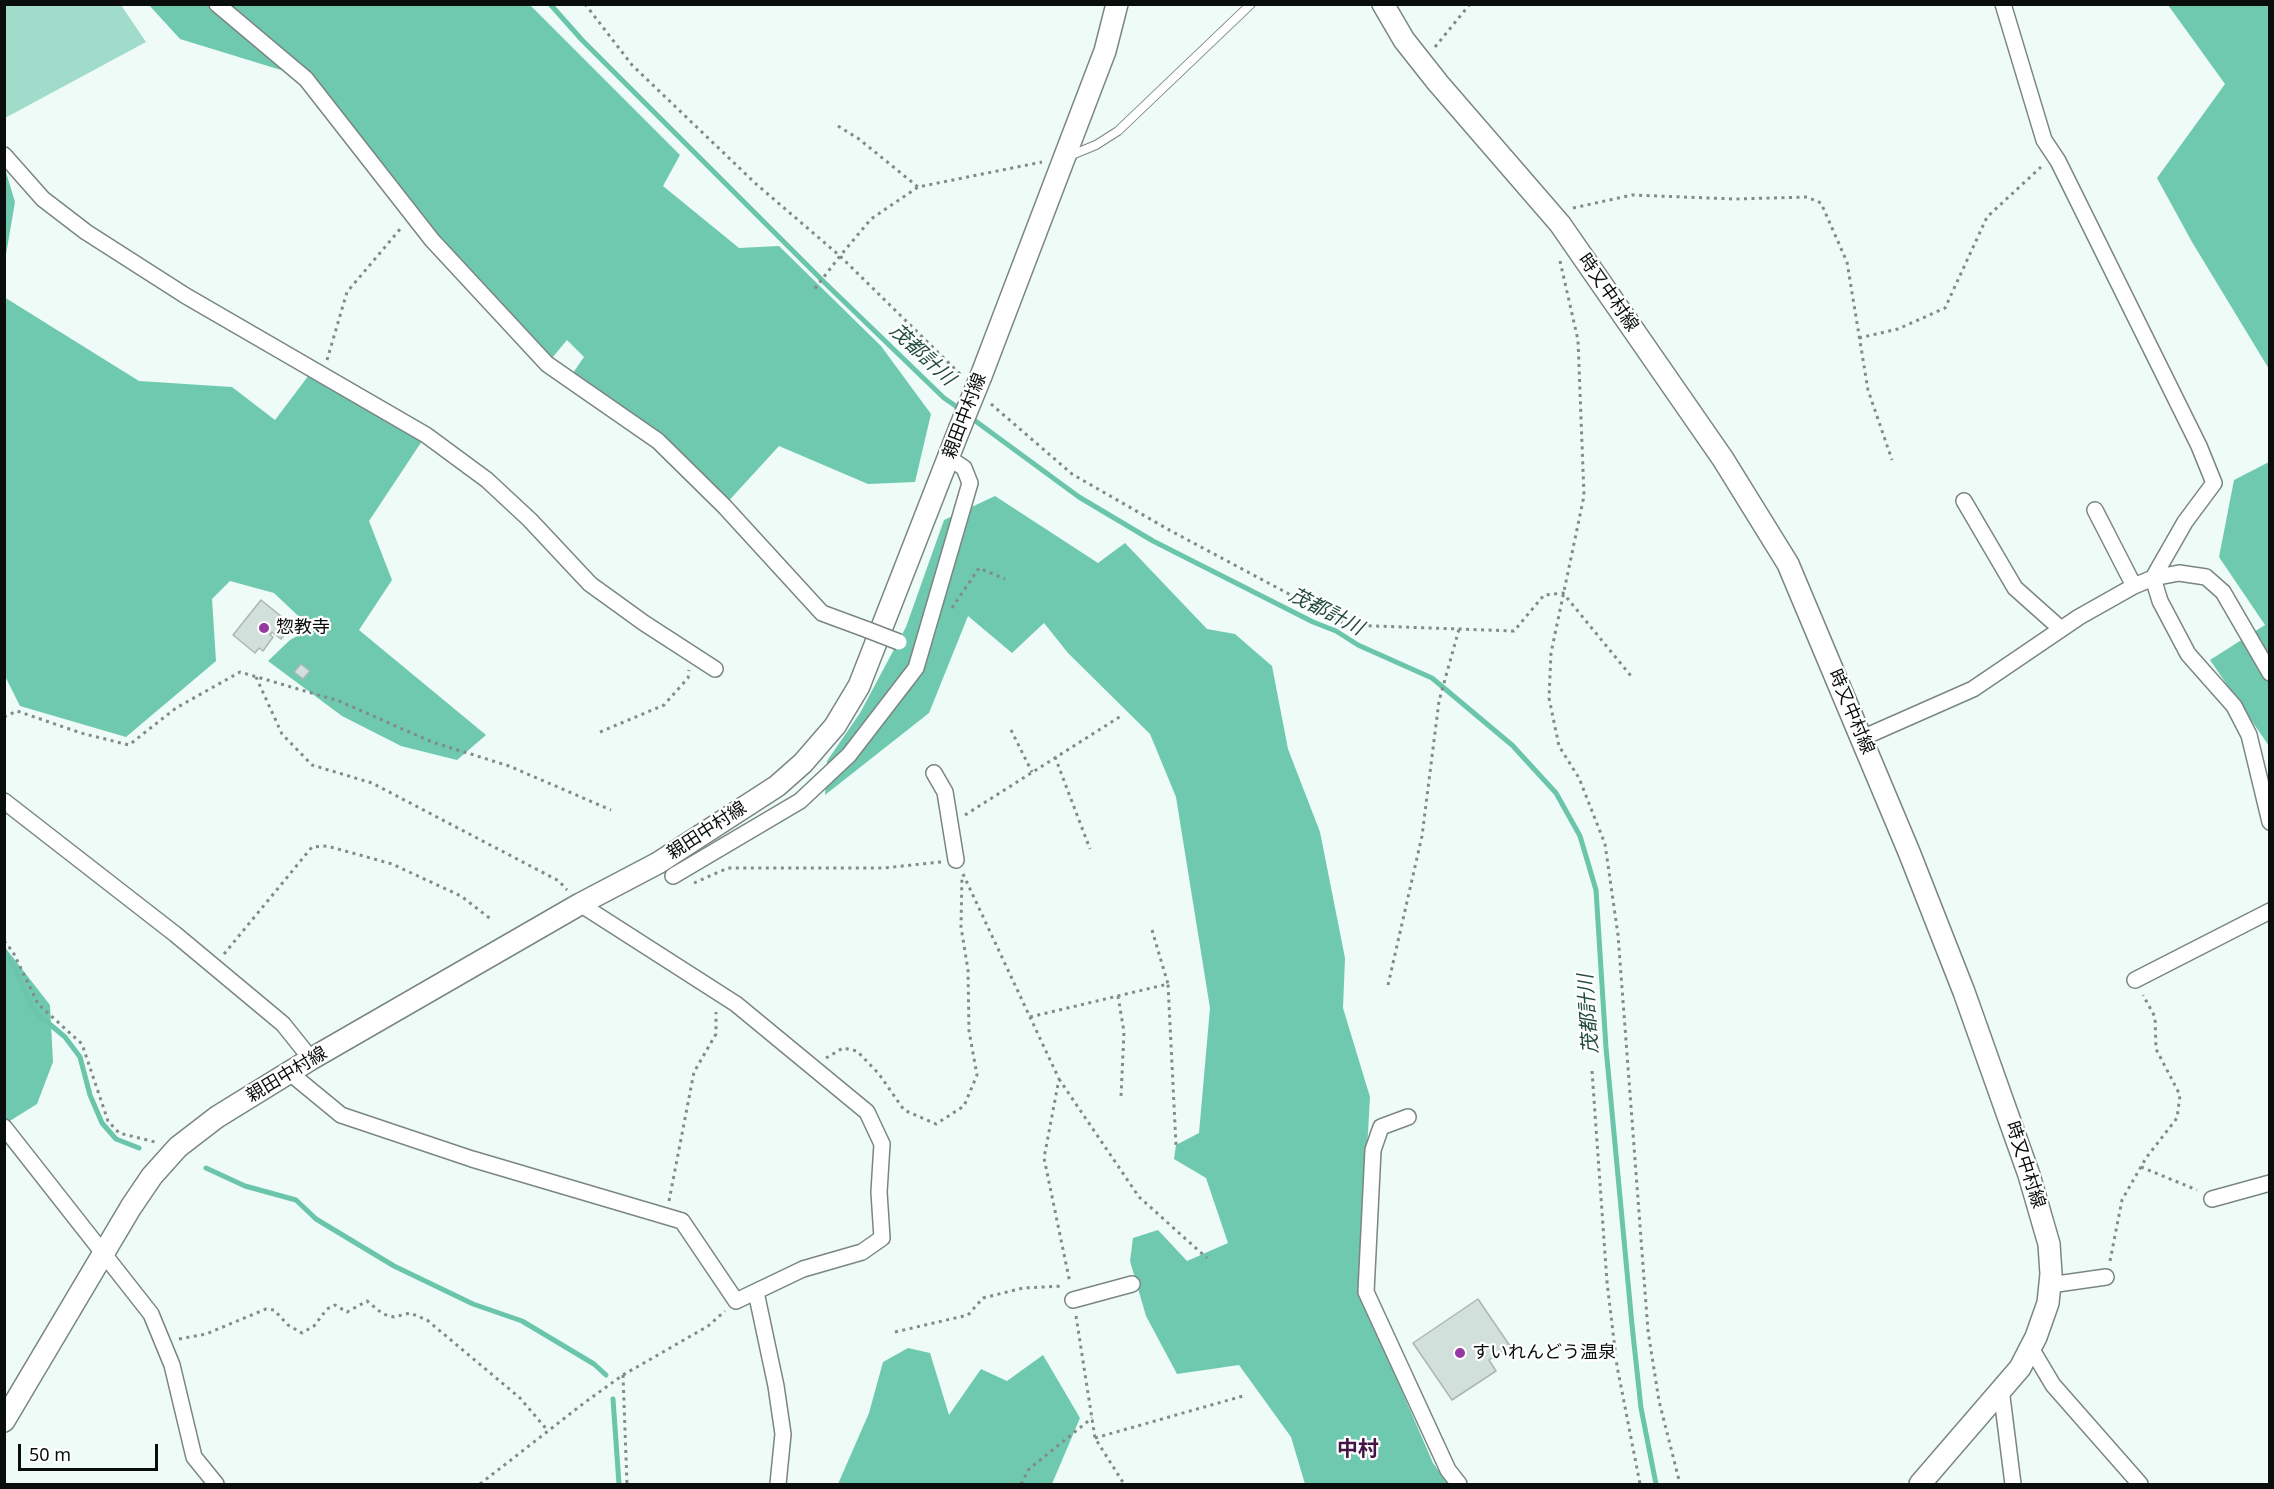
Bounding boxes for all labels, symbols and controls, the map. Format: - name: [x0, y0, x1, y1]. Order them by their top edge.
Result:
- street label: 時又中村線: [1573, 250, 1643, 336]
- water label: 茂都計川: [885, 319, 959, 391]
- street label: 親田中村線: [939, 370, 991, 462]
- water label: 茂都計川: [1285, 583, 1367, 641]
- place label: 惣教寺: [276, 617, 330, 639]
- marker: 惣教寺: [257, 621, 271, 635]
- street label: 時又中村線: [1823, 666, 1879, 758]
- street label: 親田中村線: [663, 797, 751, 865]
- water label: 茂都計川: [1574, 973, 1604, 1055]
- street label: 親田中村線: [243, 1043, 331, 1107]
- street label: 時又中村線: [2001, 1119, 2049, 1211]
- place label: すいれんどう温泉: [1472, 1342, 1616, 1364]
- marker: すいれんどう温泉: [1453, 1346, 1467, 1360]
- scale bar: [21, 1432, 160, 1470]
- district label: 中村: [1337, 1437, 1379, 1463]
- text: 50 m: [29, 1442, 71, 1466]

